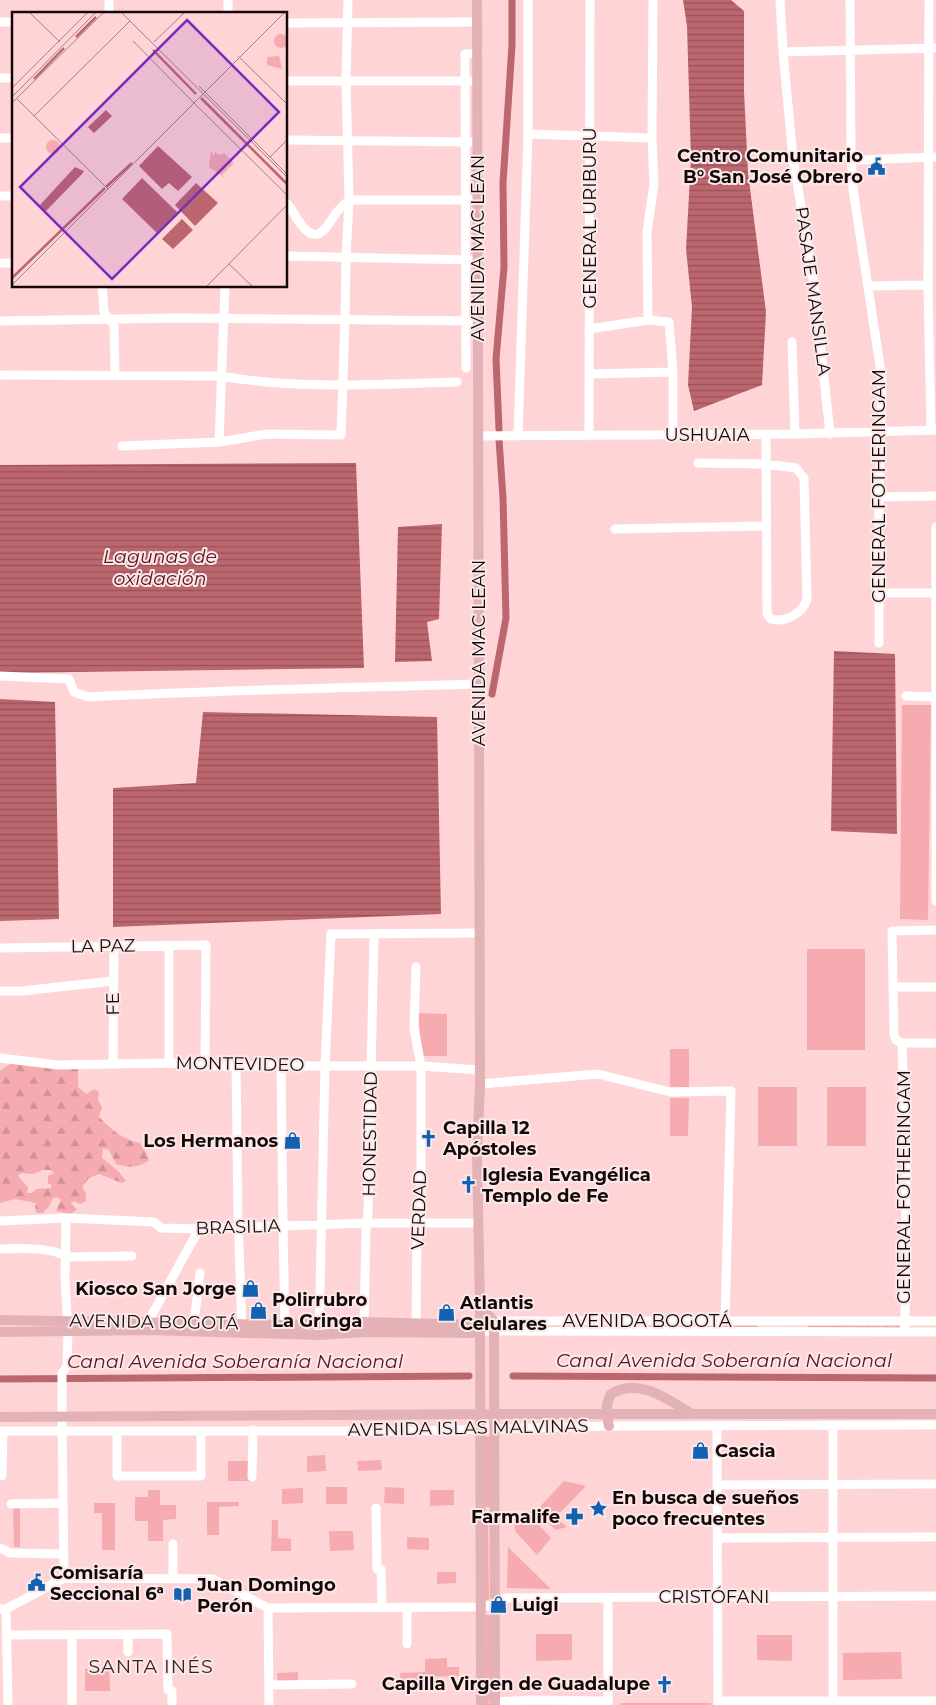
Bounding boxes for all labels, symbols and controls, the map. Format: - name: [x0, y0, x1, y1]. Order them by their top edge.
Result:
- inset map: [12, 12, 288, 288]
- street label: GENERAL URIBURU: [579, 127, 601, 309]
- place label: Centro Comunitario B° San José Obrero: [677, 145, 863, 188]
- street label: AVENIDA MAC LEAN: [467, 155, 489, 341]
- public building icon: Centro Comunitario B° San José Obrero: [867, 156, 887, 176]
- street label: PASAJE MANSILLA: [790, 205, 836, 377]
- street label: GENERAL FOTHERINGAM: [868, 369, 890, 603]
- street label: USHUAIA: [664, 424, 750, 446]
- water label: Lagunas de oxidación: [103, 545, 217, 590]
- street label: AVENIDA MAC LEAN: [468, 560, 490, 746]
- street label: LA PAZ: [70, 934, 136, 958]
- street label: FE: [102, 992, 124, 1016]
- street label: MONTEVIDEO: [175, 1052, 305, 1076]
- street label: GENERAL FOTHERINGAM: [893, 1070, 915, 1304]
- street label: HONESTIDAD: [358, 1071, 382, 1197]
- place label: Capilla 12 Apóstoles: [442, 1117, 537, 1160]
- church icon: Capilla 12 Apóstoles: [419, 1128, 439, 1148]
- place label: Los Hermanos: [143, 1130, 278, 1152]
- shop icon: Los Hermanos: [282, 1131, 302, 1151]
- place label: Iglesia Evangélica Templo de Fe: [482, 1164, 651, 1207]
- street label: VERDAD: [407, 1170, 431, 1250]
- church icon: Iglesia Evangélica Templo de Fe: [458, 1175, 478, 1195]
- street label: BRASILIA: [195, 1215, 281, 1239]
- place label: Kiosco San Jorge: [75, 1278, 236, 1300]
- shop icon: Kiosco San Jorge: [240, 1279, 260, 1299]
- place label: Polirrubro La Gringa: [272, 1289, 367, 1332]
- place label: Atlantis Celulares: [459, 1292, 547, 1335]
- shop icon: Polirrubro La Gringa: [248, 1300, 268, 1320]
- shop icon: Atlantis Celulares: [436, 1303, 456, 1323]
- street label: AVENIDA BOGOTÁ: [69, 1310, 239, 1334]
- street label: AVENIDA BOGOTÁ: [562, 1310, 732, 1332]
- water label: Canal Avenida Soberanía Nacional: [556, 1349, 893, 1372]
- water label: Canal Avenida Soberanía Nacional: [67, 1350, 404, 1373]
- street label: AVENIDA ISLAS MALVINAS: [347, 1415, 589, 1441]
- place label: Cascia: [715, 1440, 776, 1462]
- shop icon: Cascia: [691, 1441, 711, 1461]
- place label: En busca de sueños poco frecuentes: [612, 1487, 799, 1530]
- place icon: En busca de sueños poco frecuentes: [588, 1498, 608, 1518]
- place label: Farmalife: [471, 1506, 560, 1528]
- pharmacy icon: Farmalife: [564, 1507, 584, 1527]
- place label: Comisaría Seccional 6ª: [50, 1562, 164, 1605]
- public building icon: Comisaría Seccional 6ª: [26, 1573, 46, 1593]
- place label: Juan Domingo Perón: [196, 1574, 336, 1617]
- library icon: Juan Domingo Perón: [173, 1585, 193, 1605]
- street label: CRISTÓFANI: [658, 1586, 770, 1608]
- place label: Luigi: [512, 1594, 559, 1616]
- shop icon: Luigi: [488, 1595, 508, 1615]
- district label: SANTA INÉS: [88, 1655, 214, 1678]
- place label: Capilla Virgen de Guadalupe: [382, 1673, 650, 1695]
- church icon: Capilla Virgen de Guadalupe: [654, 1674, 674, 1694]

